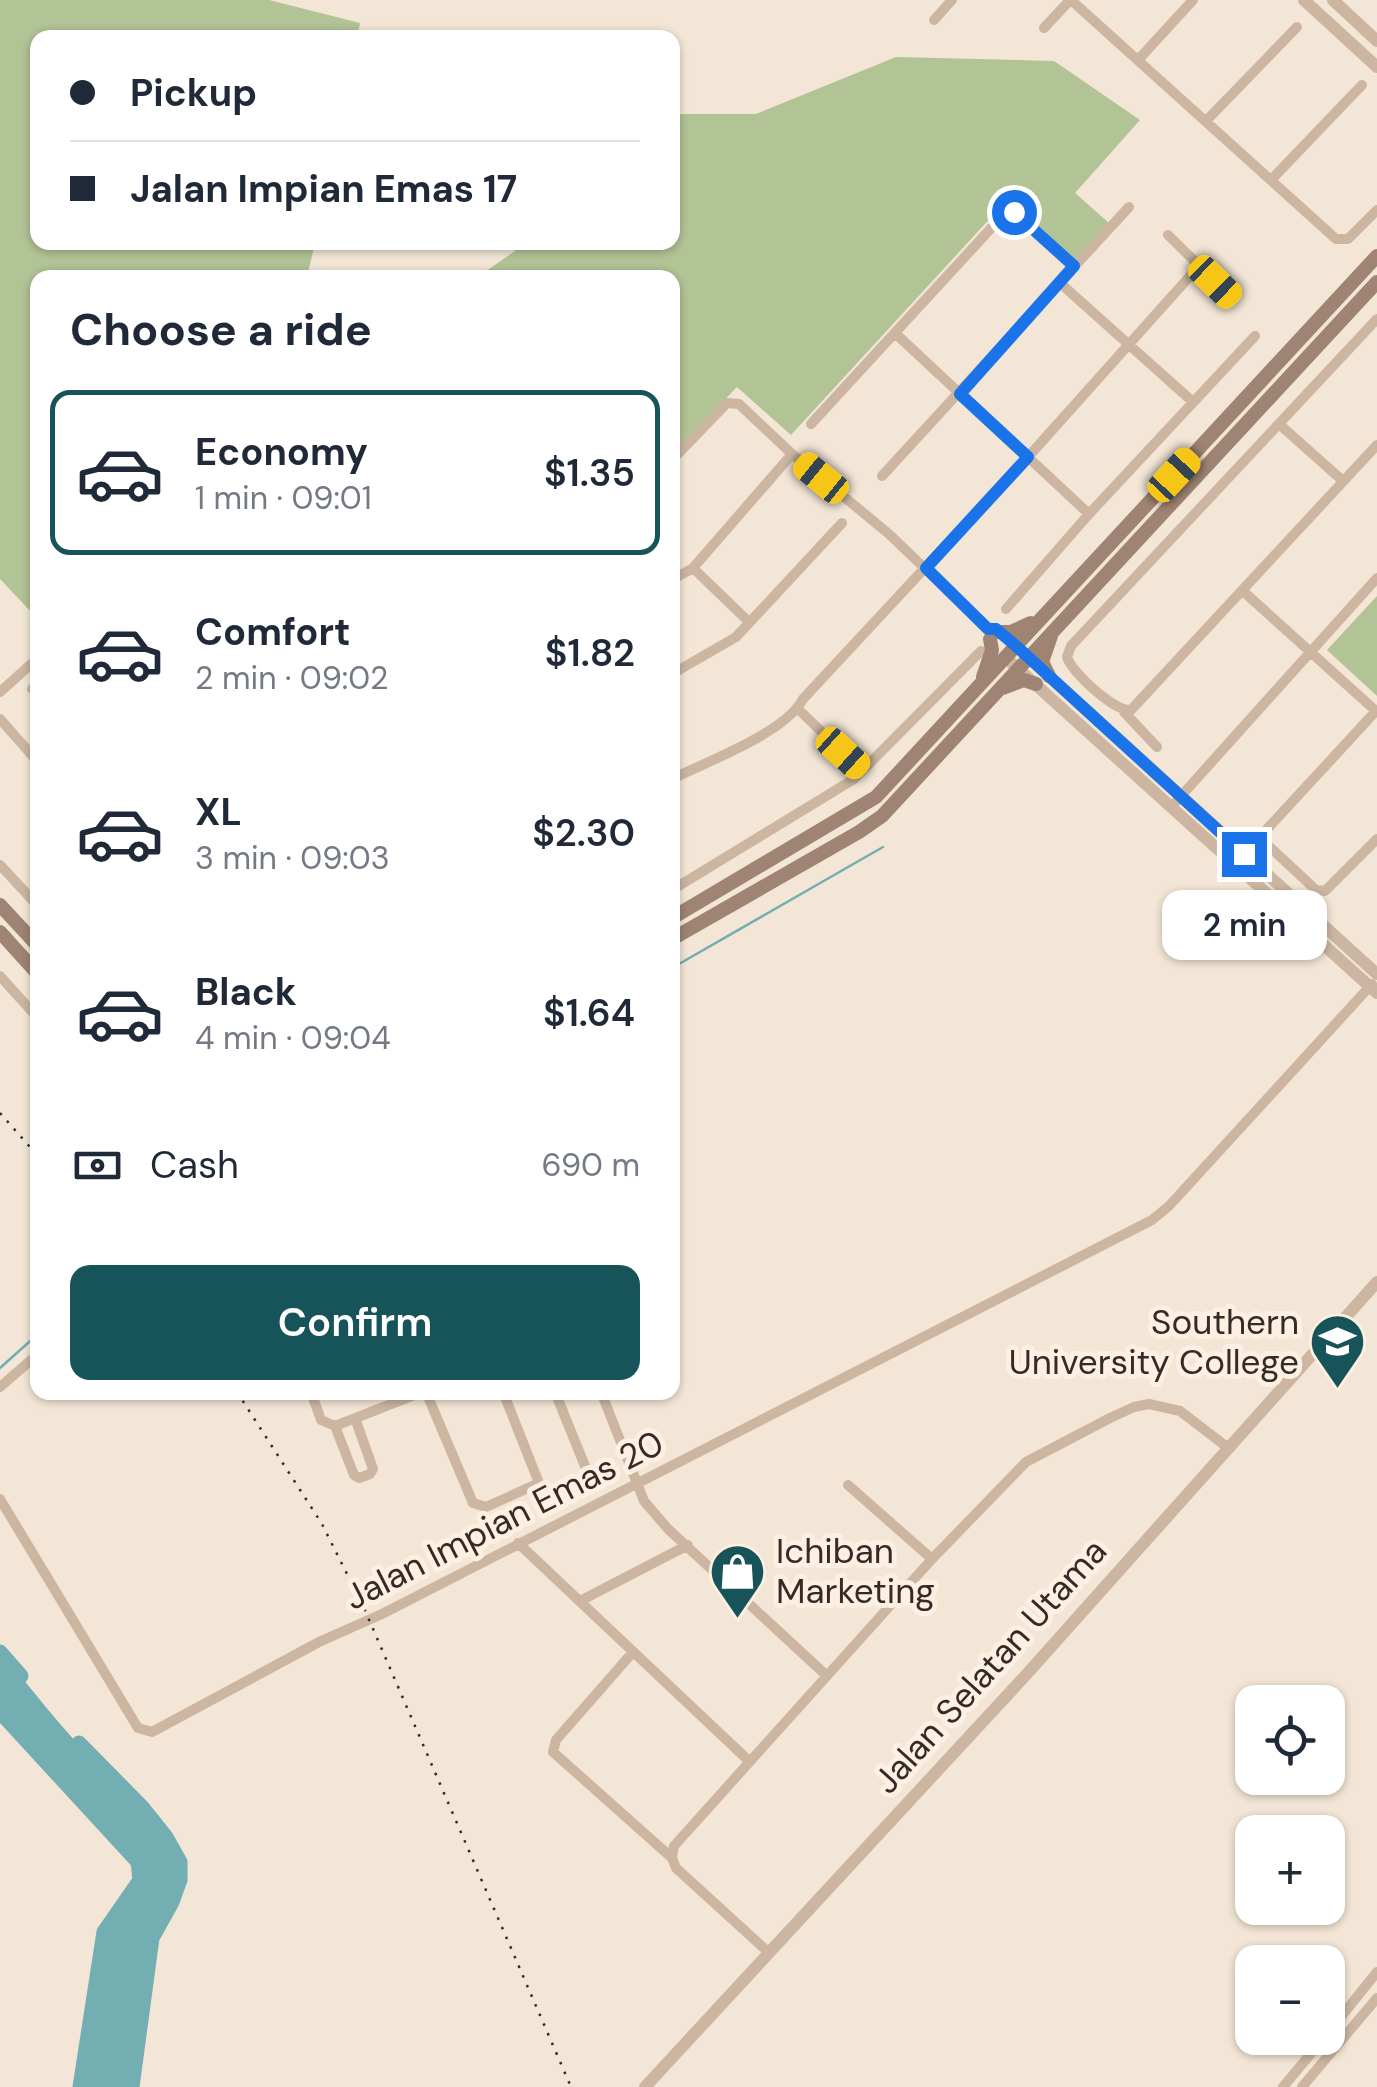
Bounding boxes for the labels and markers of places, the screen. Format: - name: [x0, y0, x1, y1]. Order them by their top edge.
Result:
- place label: Southern University College: [1009, 1299, 1299, 1385]
- school or university icon: Southern University College: [1308, 1312, 1368, 1391]
- place label: Ichiban Marketing: [776, 1528, 935, 1614]
- shop icon: Ichiban Marketing: [707, 1541, 767, 1620]

